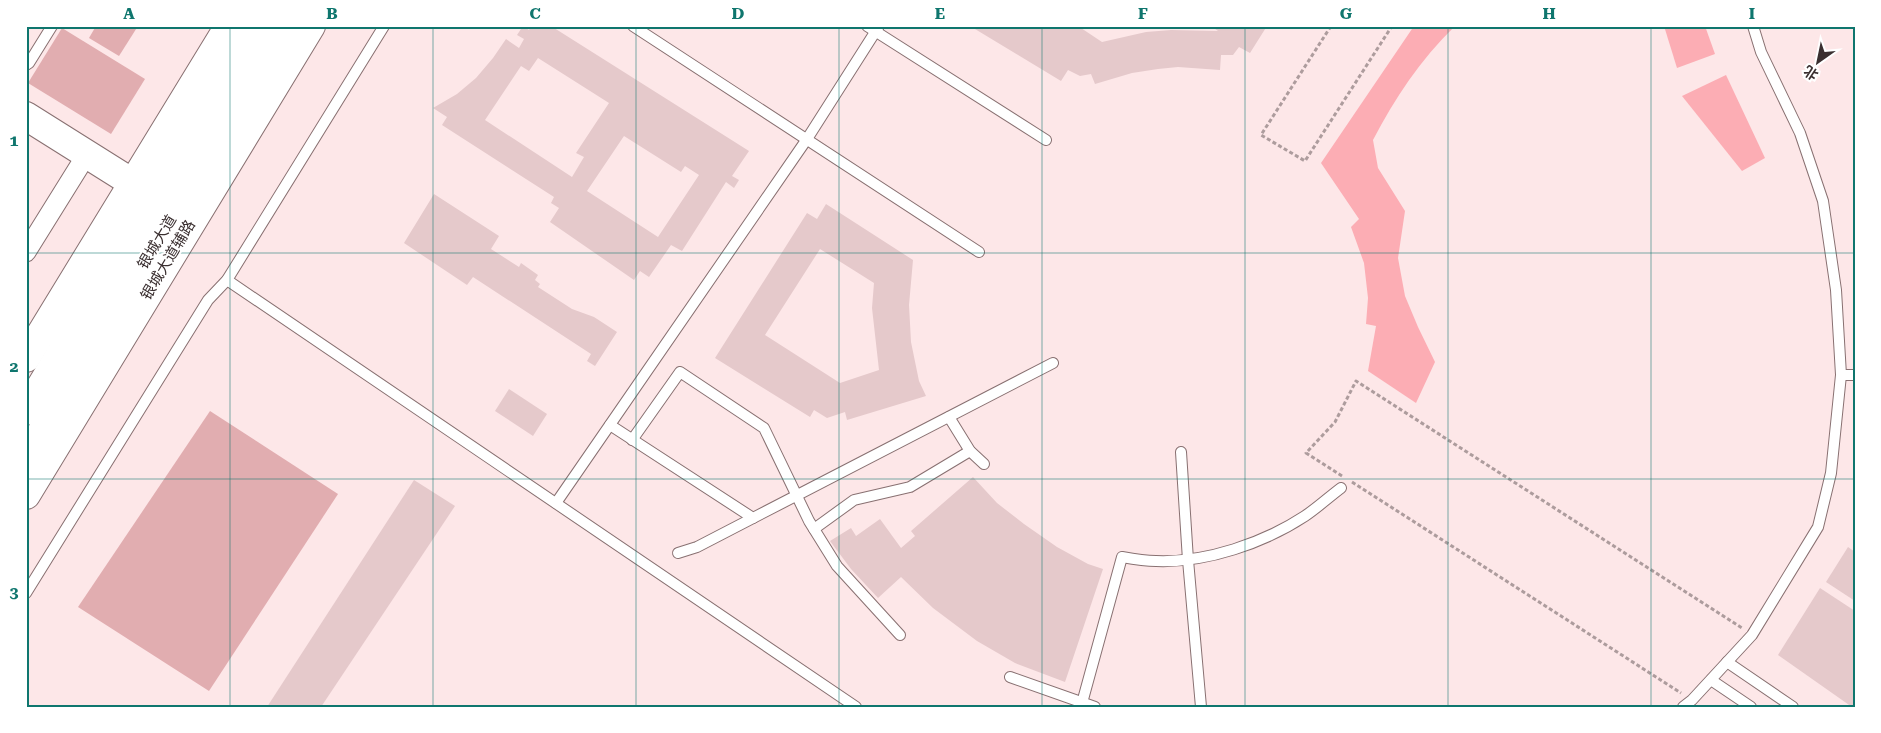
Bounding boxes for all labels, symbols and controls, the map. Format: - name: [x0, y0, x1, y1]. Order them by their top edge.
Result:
- text: A: [123, 4, 135, 23]
- text: B: [326, 4, 338, 23]
- text: C: [529, 4, 541, 23]
- text: D: [732, 4, 745, 23]
- text: E: [935, 4, 945, 23]
- text: F: [1138, 4, 1148, 23]
- text: G: [1340, 4, 1353, 23]
- text: H: [1542, 4, 1556, 23]
- text: I: [1749, 4, 1755, 23]
- north arrow: [1794, 38, 1844, 88]
- text: 北: [1801, 62, 1821, 83]
- text: 1: [10, 131, 19, 150]
- street label: 银城大道: [134, 212, 180, 272]
- street label: 银城大道辅路: [137, 217, 199, 303]
- text: 2: [10, 357, 19, 376]
- text: 3: [10, 583, 19, 602]

